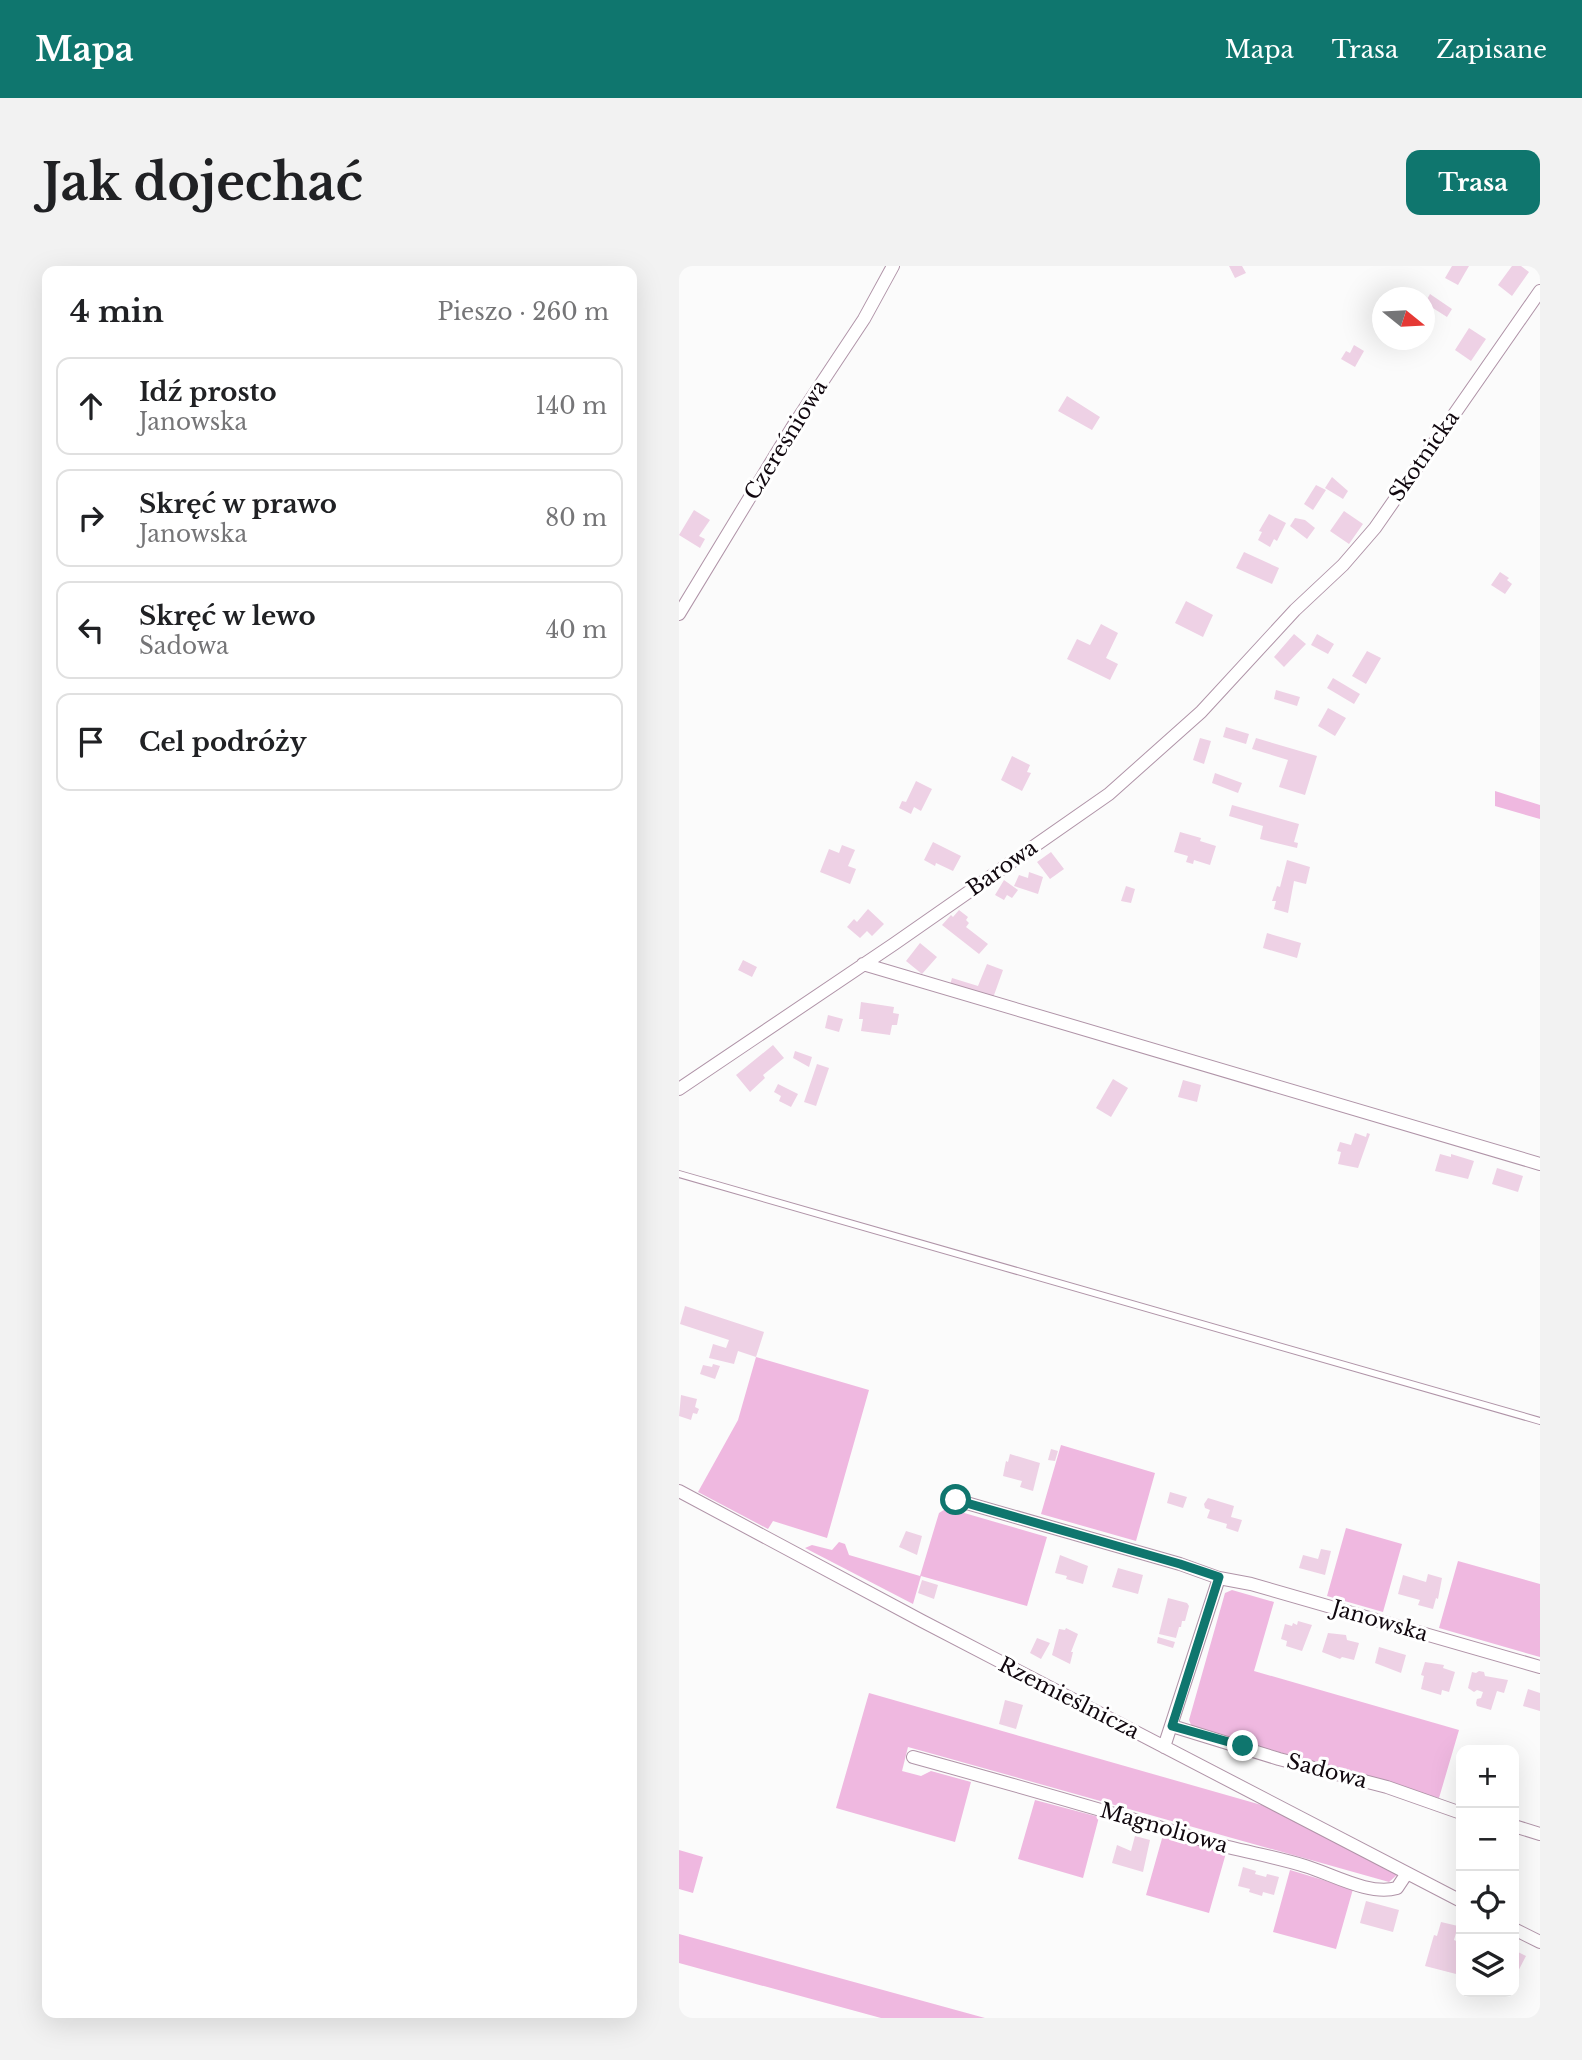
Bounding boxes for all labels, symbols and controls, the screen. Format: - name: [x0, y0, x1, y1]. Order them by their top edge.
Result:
- text: Mapa: [35, 29, 134, 70]
- text: Mapa: [1225, 35, 1294, 64]
- text: Trasa: [1332, 35, 1398, 64]
- text: Zapisane: [1436, 35, 1547, 64]
- button: Trasa: [1406, 150, 1540, 215]
- text: Jak dojechać: [42, 152, 363, 213]
- north arrow: [1372, 287, 1435, 350]
- text: 4 min: [70, 293, 164, 330]
- text: Pieszo · 260 m: [437, 298, 609, 326]
- street label: Czereśniowa: [739, 375, 833, 505]
- text: Idź prosto: [139, 376, 277, 408]
- icon: ahead: [72, 387, 110, 425]
- text: 140 m: [536, 392, 607, 420]
- street label: Skotnicka: [1383, 405, 1465, 506]
- text: Janowska: [139, 408, 247, 436]
- text: Skręć w prawo: [139, 488, 337, 520]
- icon: right: [72, 499, 110, 537]
- text: 80 m: [545, 504, 607, 532]
- text: Janowska: [139, 520, 247, 548]
- text: Skręć w lewo: [139, 600, 316, 632]
- icon: left: [72, 611, 110, 649]
- text: 40 m: [546, 616, 607, 644]
- text: Sadowa: [139, 632, 229, 660]
- icon: arrive: [72, 723, 110, 761]
- text: Cel podróży: [139, 726, 307, 758]
- street label: Barowa: [962, 834, 1043, 902]
- route start: [940, 1484, 971, 1515]
- street label: Janowska: [1326, 1594, 1431, 1647]
- street label: Rzemieślnicza: [994, 1651, 1144, 1745]
- route end: [1227, 1730, 1258, 1761]
- map controls: [1456, 1745, 1519, 1997]
- button: +: [1456, 1745, 1519, 1808]
- street label: Sadowa: [1284, 1748, 1370, 1794]
- street label: Magnoliowa: [1097, 1797, 1231, 1859]
- button: −: [1456, 1808, 1519, 1871]
- button: locate: [1456, 1871, 1519, 1934]
- button: layers: [1456, 1934, 1519, 1997]

